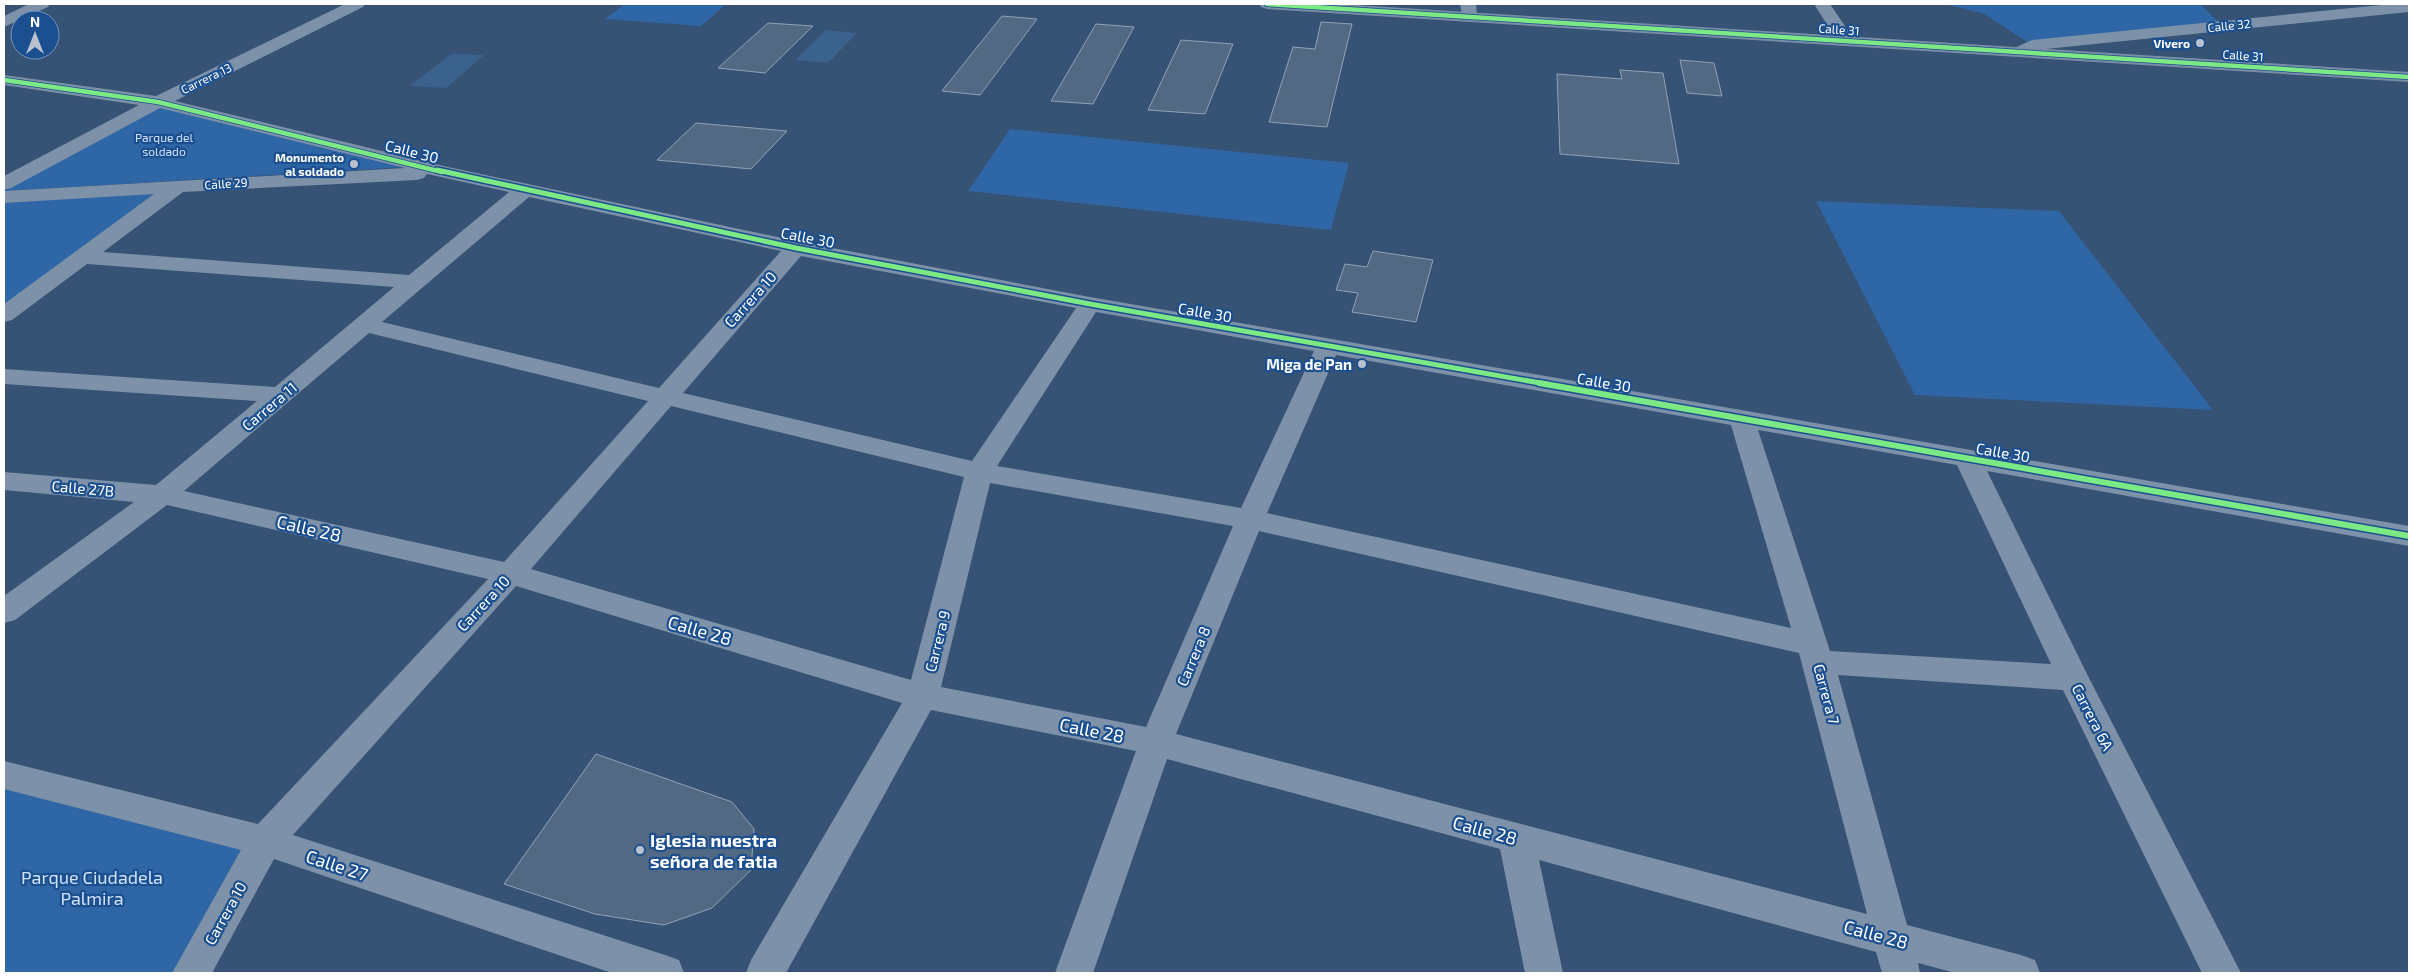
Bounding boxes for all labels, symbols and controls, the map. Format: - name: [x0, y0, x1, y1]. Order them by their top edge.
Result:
- north arrow: [10, 10, 60, 60]
- text: N: [30, 13, 40, 30]
- street label: Calle 32: [2207, 16, 2251, 34]
- street label: Calle 31: [1818, 21, 1860, 37]
- place label: Vivero: [2153, 36, 2190, 50]
- marker: Vivero: [2194, 37, 2206, 49]
- street label: Calle 31: [2222, 47, 2264, 63]
- street label: Carrera 13: [178, 60, 234, 96]
- park label: Parque del soldado: [135, 130, 193, 158]
- street label: Calle 30: [383, 136, 441, 166]
- place label: Monumento al soldado: [275, 150, 344, 178]
- marker: Monumento al soldado: [348, 158, 360, 170]
- street label: Calle 29: [204, 174, 248, 191]
- street label: Calle 30: [780, 223, 836, 251]
- street label: Carrera 10: [720, 267, 780, 331]
- street label: Calle 30: [1177, 298, 1233, 326]
- place label: Miga de Pan: [1266, 355, 1352, 373]
- marker: Miga de Pan: [1356, 358, 1368, 370]
- street label: Calle 30: [1576, 368, 1632, 396]
- street label: Carrera 11: [238, 378, 300, 434]
- street label: Calle 30: [1975, 438, 2031, 466]
- street label: Calle 27B: [51, 476, 115, 500]
- street label: Calle 28: [275, 510, 343, 546]
- street label: Carrera 10: [453, 572, 513, 634]
- street label: Carrera 9: [921, 608, 953, 674]
- street label: Calle 28: [665, 610, 735, 650]
- street label: Carrera 8: [1172, 623, 1214, 689]
- street label: Carrera 7: [1810, 662, 1844, 727]
- street label: Carrera 6A: [2069, 681, 2118, 754]
- street label: Calle 28: [1058, 713, 1126, 747]
- street label: Calle 28: [1450, 811, 1520, 849]
- place label: Iglesia nuestra señora de fatia: [650, 829, 778, 872]
- marker: Iglesia nuestra señora de fatia: [634, 844, 646, 856]
- street label: Calle 27: [303, 845, 371, 885]
- park label: Parque Ciudadela Palmira: [21, 866, 163, 909]
- street label: Carrera 10: [200, 878, 250, 948]
- street label: Calle 28: [1841, 915, 1911, 953]

